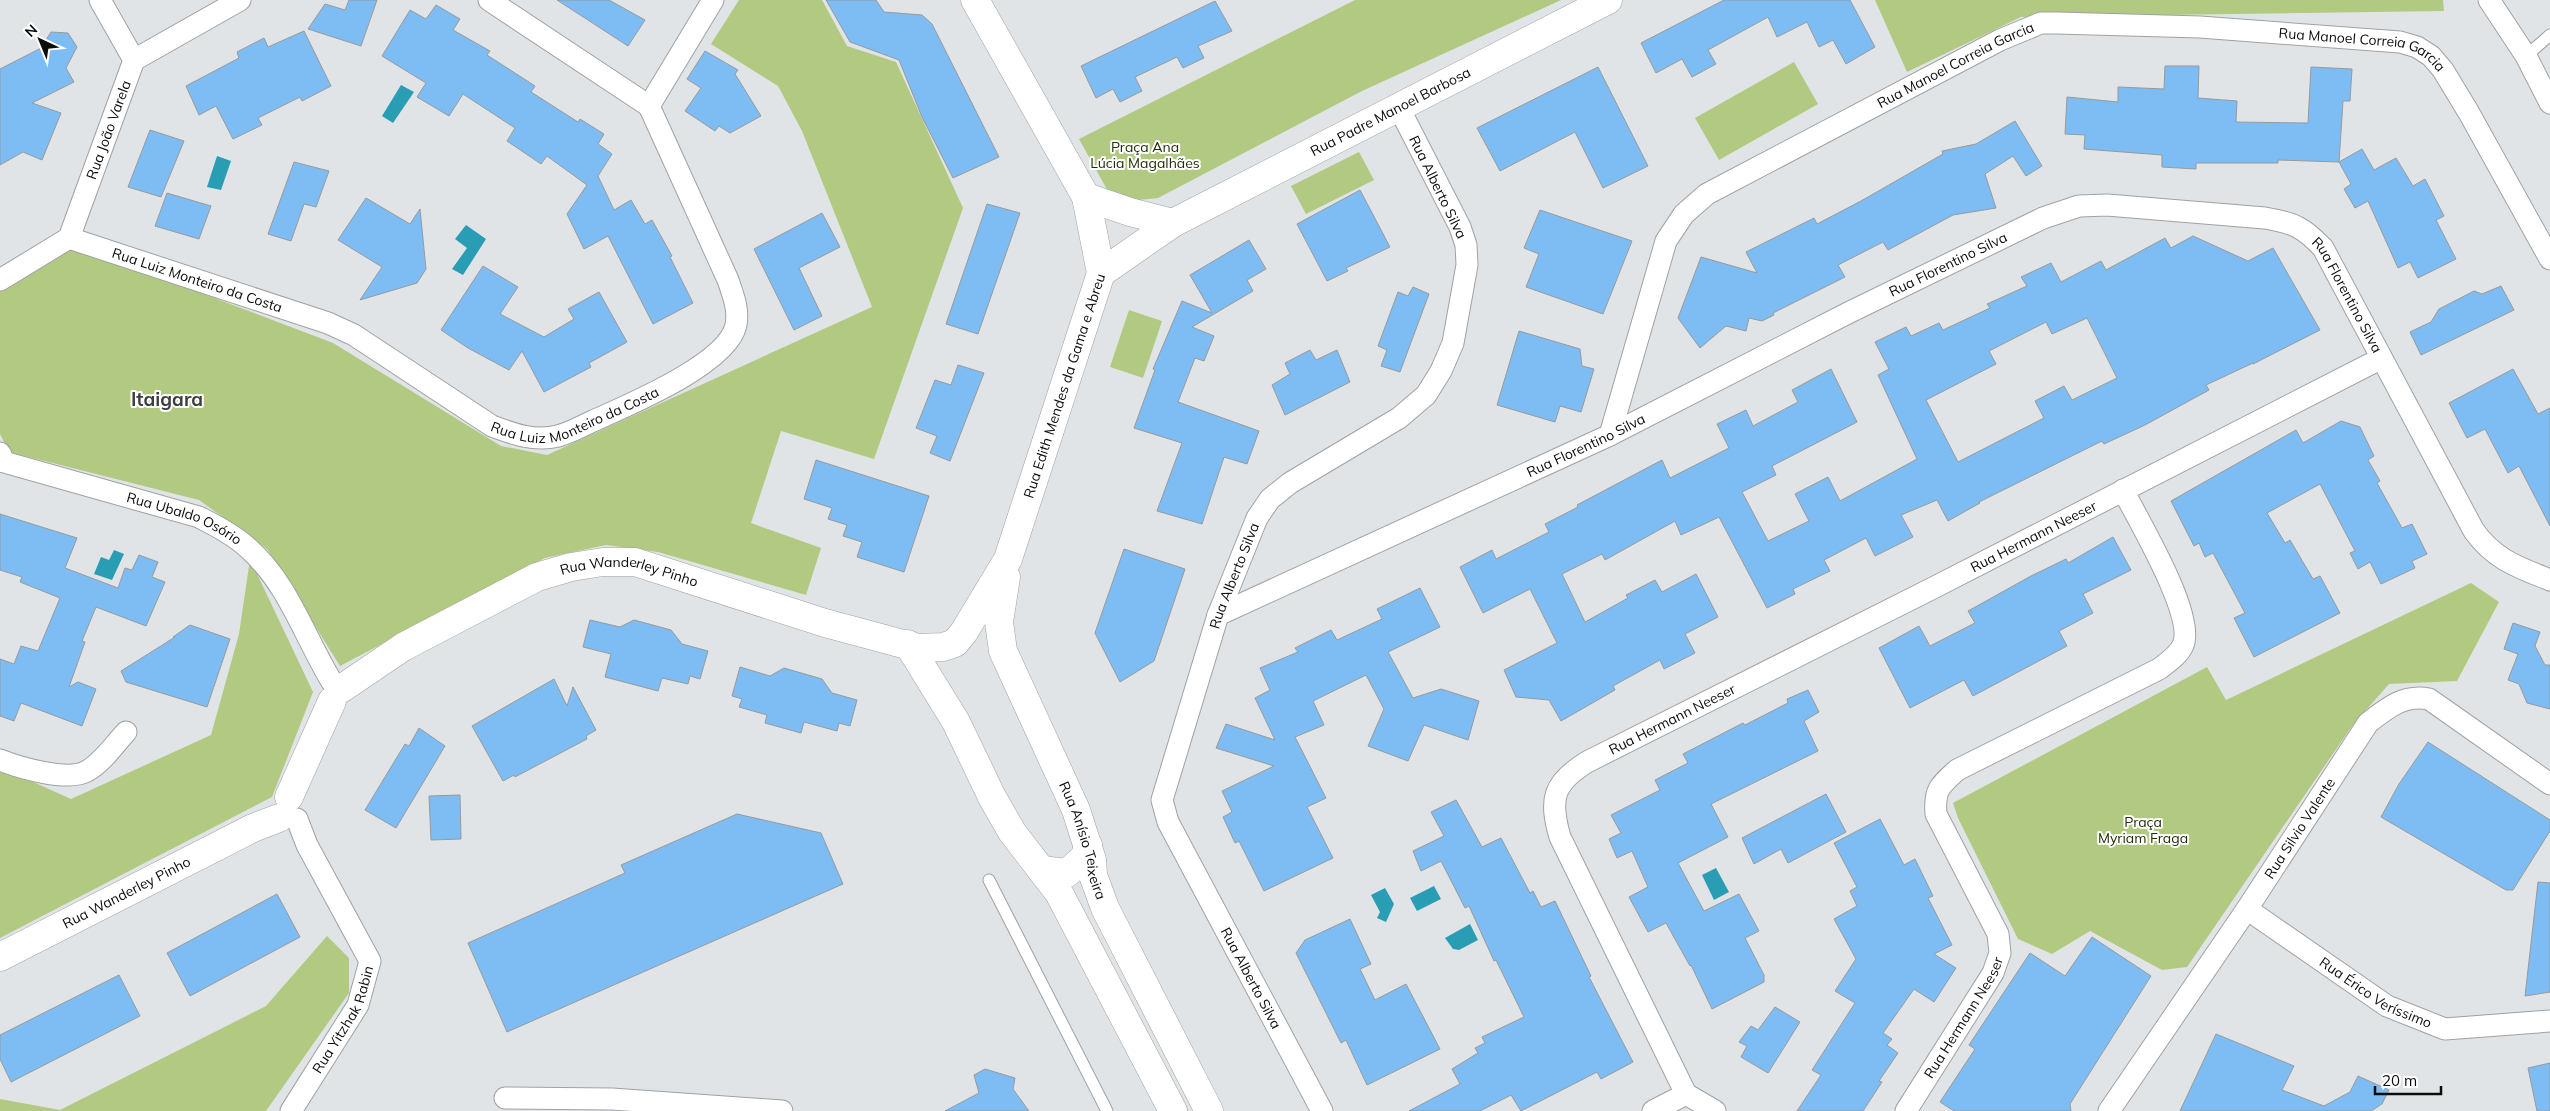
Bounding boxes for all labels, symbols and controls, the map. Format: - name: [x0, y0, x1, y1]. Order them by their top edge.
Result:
- north arrow: [15, 15, 65, 65]
- street label: Rua Manoel Correia Garcia: [1874, 18, 2037, 112]
- text: N: [21, 21, 41, 41]
- street label: Rua Manoel Correia Garcia: [2278, 24, 2449, 75]
- street label: Rua Padre Manoel Barbosa: [1307, 63, 1474, 160]
- street label: Rua João Varela: [82, 78, 135, 182]
- street label: Rua Alberto Silva: [1405, 133, 1471, 241]
- park label: Praça Ana Lúcia Magalhães: [1090, 138, 1200, 172]
- street label: Rua Florentino Silva: [1886, 228, 2010, 301]
- street label: Rua Florentino Silva: [2308, 233, 2386, 356]
- street label: Rua Luiz Monteiro da Costa: [110, 244, 285, 316]
- street label: Rua Edith Mendes da Gama e Abreu: [1019, 271, 1109, 500]
- street label: Rua Luiz Monteiro da Costa: [488, 383, 662, 447]
- district label: Itaigara: [131, 387, 203, 411]
- street label: Rua Florentino Silva: [1524, 410, 1648, 481]
- street label: Rua Ubaldo Osório: [125, 488, 245, 549]
- street label: Rua Hermann Neeser: [1967, 496, 2100, 576]
- street label: Rua Alberto Silva: [1205, 520, 1263, 631]
- street label: Rua Wanderley Pinho: [558, 553, 700, 591]
- street label: Rua Hermann Neeser: [1606, 679, 1739, 759]
- street label: Rua Silvio Valente: [2260, 774, 2339, 882]
- street label: Rua Anísio Teixeira: [1055, 778, 1110, 902]
- park label: Praça Myriam Fraga: [2098, 813, 2188, 847]
- street label: Rua Wanderley Pinho: [60, 852, 194, 933]
- street label: Rua Alberto Silva: [1217, 924, 1285, 1032]
- street label: Rua Hermann Neeser: [1920, 953, 2007, 1082]
- street label: Rua Érico Veríssimo: [2316, 953, 2434, 1032]
- street label: Rua Yitzhak Rabin: [308, 964, 377, 1077]
- scale bar: [2375, 1064, 2441, 1096]
- text: 20 m: [2382, 1071, 2417, 1090]

